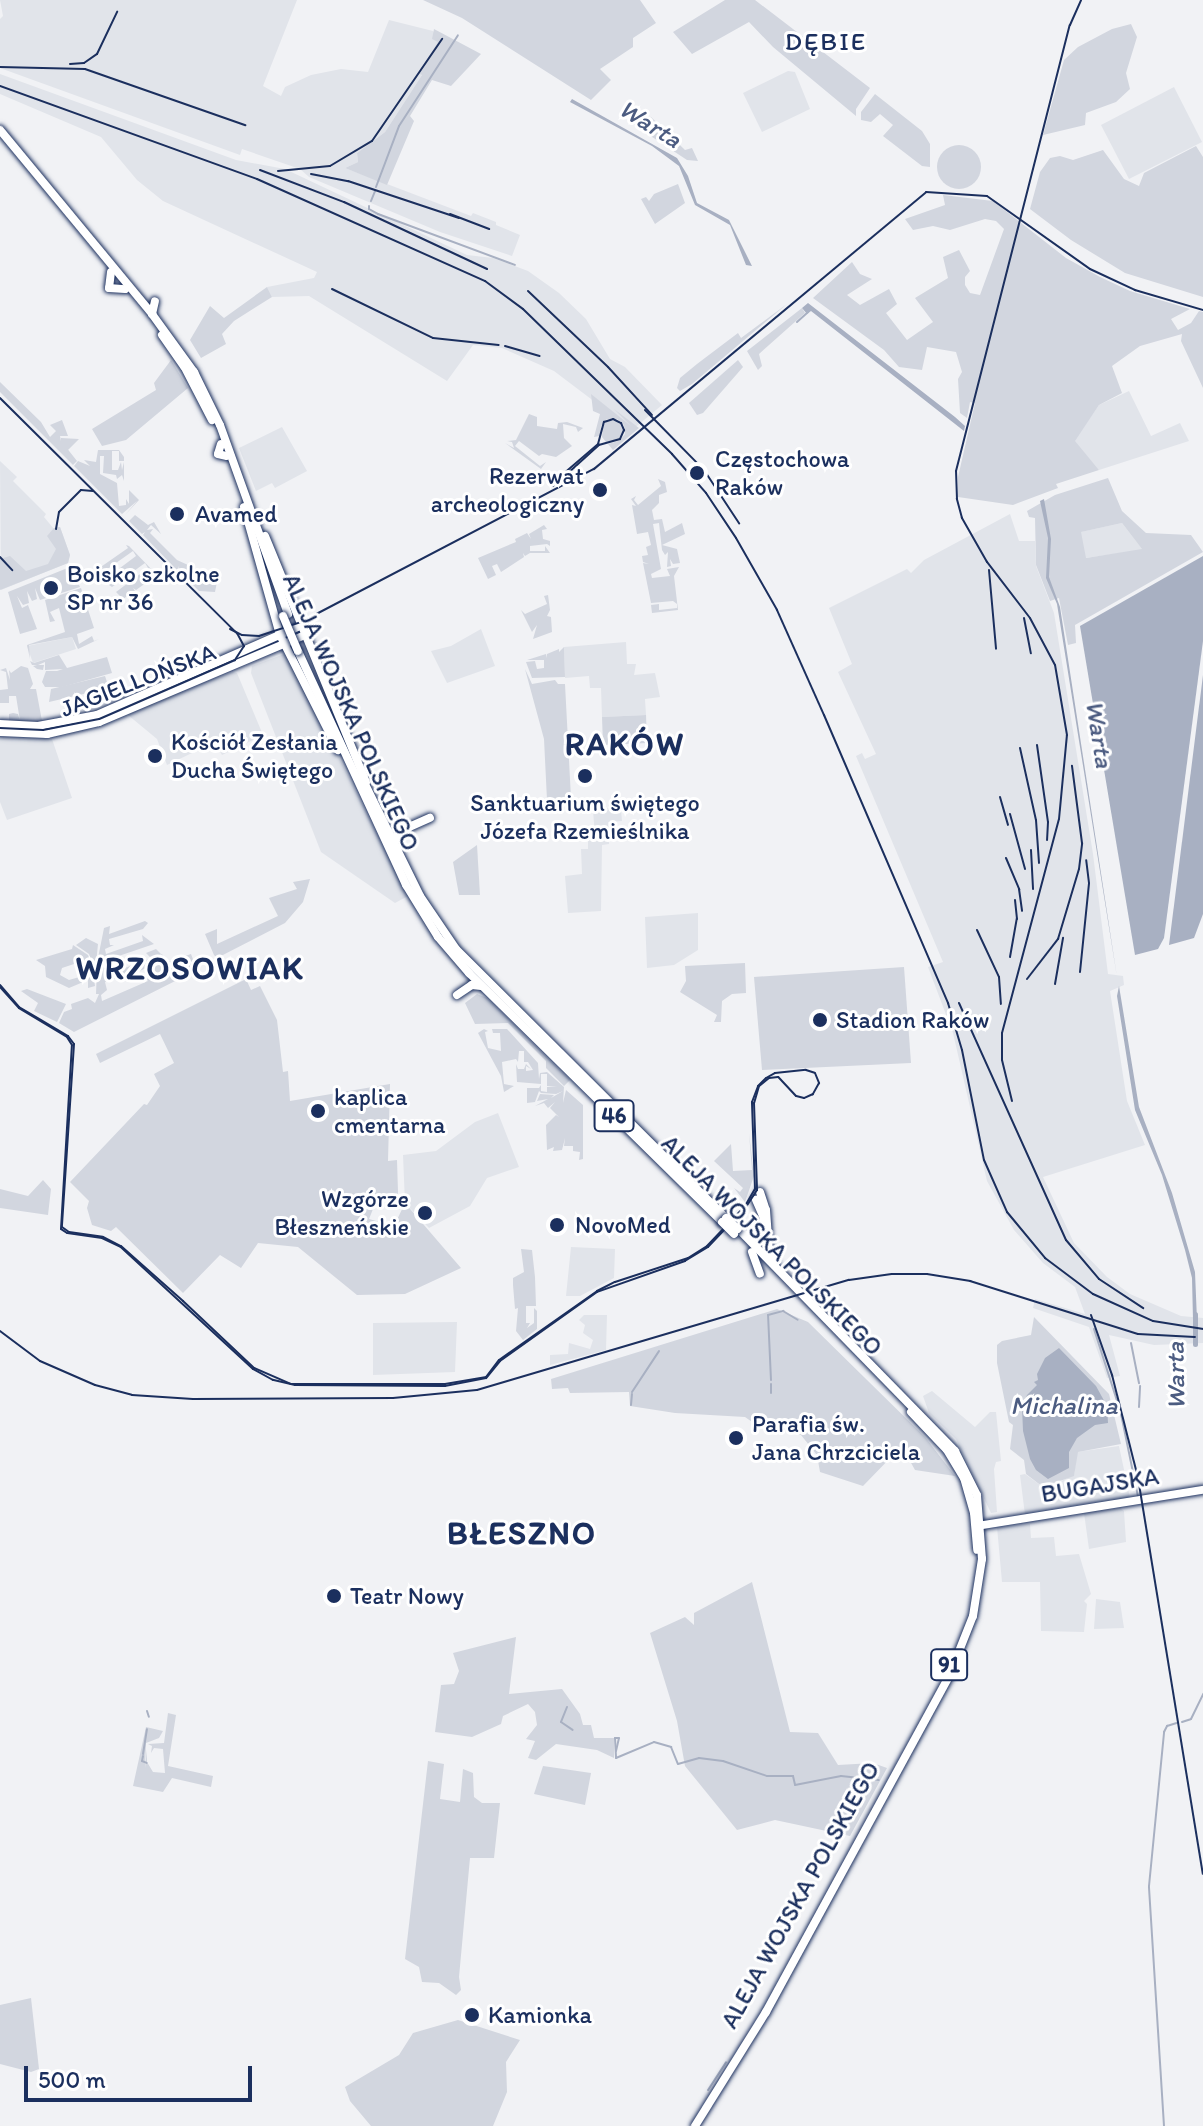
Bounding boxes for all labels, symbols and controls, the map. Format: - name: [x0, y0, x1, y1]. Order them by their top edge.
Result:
- district label: DĘBIE: [785, 26, 867, 58]
- water label: Warta: [613, 93, 687, 155]
- place label: Częstochowa Raków: [715, 445, 850, 501]
- place label: Rezerwat archeologiczny: [431, 462, 584, 518]
- marker: Częstochowa Raków: [686, 462, 708, 484]
- marker: Rezerwat archeologiczny: [591, 481, 609, 499]
- place label: Avamed: [195, 500, 277, 528]
- marker: Avamed: [166, 503, 188, 525]
- place label: Boisko szkolne SP nr 36: [67, 560, 219, 616]
- street label: ALEJA WOJSKA POLSKIEGO: [277, 571, 425, 853]
- marker: Boisko szkolne SP nr 36: [42, 579, 60, 597]
- street label: JAGIELLOŃSKA: [56, 637, 220, 723]
- water label: Warta: [1078, 698, 1120, 770]
- district label: RAKÓW: [565, 725, 685, 763]
- place label: Kościół Zesłania Ducha Świętego: [171, 728, 337, 784]
- marker: Kościół Zesłania Ducha Świętego: [146, 747, 164, 765]
- marker: Sanktuarium świętego Józefa Rzemieślnika: [576, 767, 594, 785]
- place label: Sanktuarium świętego Józefa Rzemieślnika: [470, 789, 700, 845]
- district label: WRZOSOWIAK: [75, 949, 305, 987]
- place label: Stadion Raków: [836, 1006, 989, 1034]
- marker: Stadion Raków: [811, 1011, 829, 1029]
- place label: kaplica cmentarna: [334, 1083, 446, 1139]
- road number: 46: [592, 1098, 636, 1134]
- marker: kaplica cmentarna: [309, 1102, 327, 1120]
- street label: ALEJA WOJSKA POLSKIEGO: [657, 1130, 887, 1360]
- place label: Wzgórze Błeszneńskie: [275, 1185, 409, 1241]
- marker: Wzgórze Błeszneńskie: [416, 1204, 434, 1222]
- place label: NovoMed: [575, 1211, 671, 1239]
- marker: NovoMed: [546, 1214, 568, 1236]
- water label: Warta: [1160, 1342, 1192, 1410]
- water label: Michalina: [1010, 1390, 1118, 1422]
- place label: Parafia św. Jana Chrzciciela: [752, 1410, 920, 1466]
- marker: Parafia św. Jana Chrzciciela: [727, 1429, 745, 1447]
- street label: BUGAJSKA: [1039, 1461, 1161, 1509]
- district label: BŁESZNO: [447, 1514, 597, 1552]
- place label: Teatr Nowy: [350, 1582, 464, 1610]
- marker: Teatr Nowy: [325, 1587, 343, 1605]
- road number: 91: [929, 1647, 969, 1683]
- street label: ALEJA WOJSKA POLSKIEGO: [715, 1758, 885, 2032]
- place label: Kamionka: [488, 2001, 592, 2029]
- marker: Kamionka: [463, 2006, 481, 2024]
- scale bar: [28, 2050, 256, 2100]
- text: 500 m: [38, 2065, 106, 2094]

